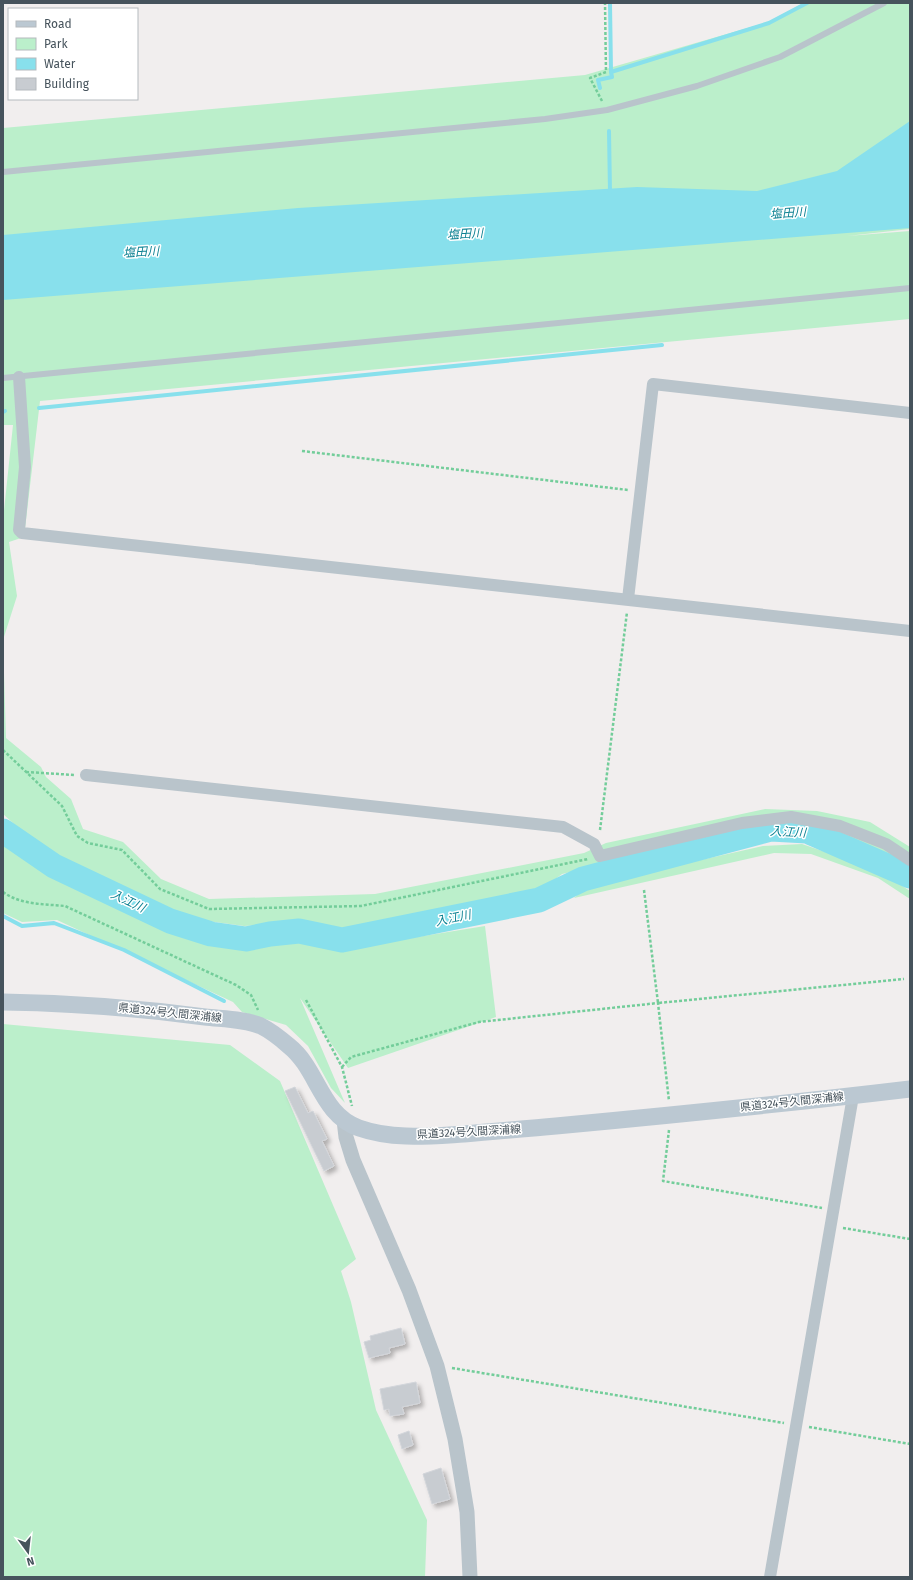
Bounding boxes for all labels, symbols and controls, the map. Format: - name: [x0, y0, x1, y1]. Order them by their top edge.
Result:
- legend: [8, 8, 138, 100]
- text: Road: [44, 17, 72, 31]
- text: Park: [44, 37, 68, 51]
- text: Water: [44, 57, 76, 71]
- text: Building: [44, 77, 90, 91]
- water label: 塩田川: [770, 205, 808, 221]
- water label: 塩田川: [447, 226, 485, 242]
- water label: 塩田川: [123, 244, 161, 260]
- water label: 入江川: [770, 824, 808, 840]
- water label: 入江川: [109, 887, 149, 916]
- water label: 入江川: [434, 907, 474, 929]
- street label: 県道324号久間深浦線: [117, 1001, 223, 1025]
- street label: 県道324号久間深浦線: [739, 1090, 845, 1114]
- street label: 県道324号久間深浦線: [417, 1123, 521, 1141]
- north arrow: [8, 1532, 48, 1572]
- text: N: [25, 1554, 36, 1568]

